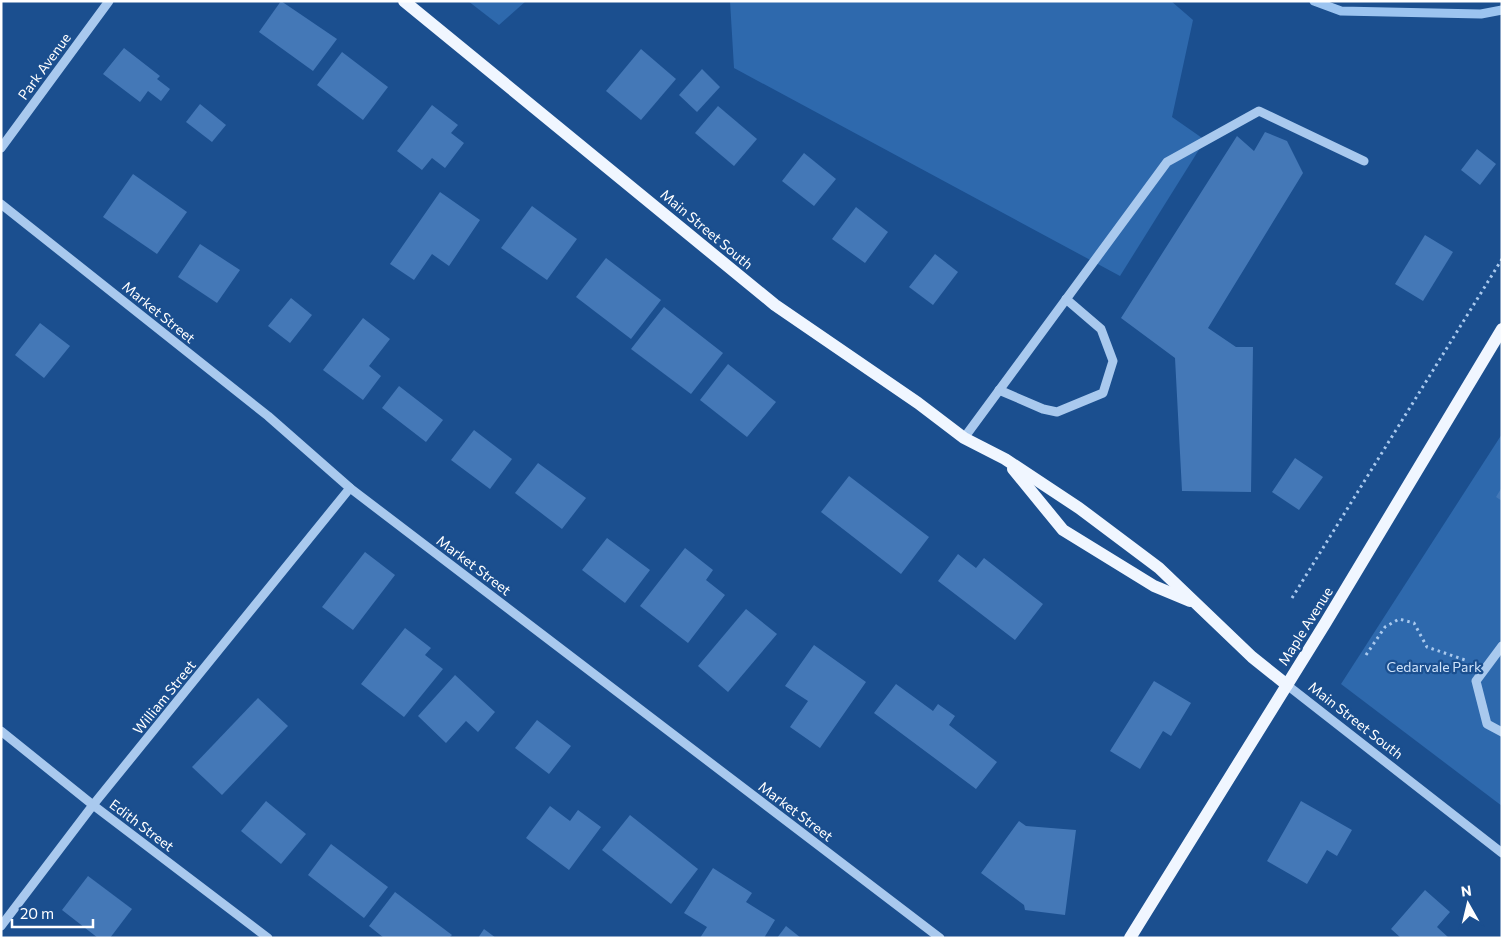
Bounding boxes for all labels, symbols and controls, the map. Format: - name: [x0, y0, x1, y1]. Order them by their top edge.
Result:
- street label: Park Avenue: [14, 29, 74, 103]
- street label: Main Street South: [657, 185, 757, 273]
- street label: Market Street: [119, 277, 199, 347]
- street label: Market Street: [433, 532, 515, 599]
- street label: Maple Avenue: [1274, 584, 1336, 668]
- street label: William Street: [129, 656, 199, 737]
- park label: Cedarvale Park: [1386, 658, 1482, 675]
- street label: Main Street South: [1305, 678, 1407, 762]
- street label: Market Street: [755, 778, 837, 845]
- street label: Edith Street: [107, 795, 178, 855]
- north arrow: [1443, 879, 1493, 929]
- text: N: [1460, 881, 1473, 900]
- scale bar: [12, 896, 94, 928]
- text: 20 m: [20, 904, 54, 922]

